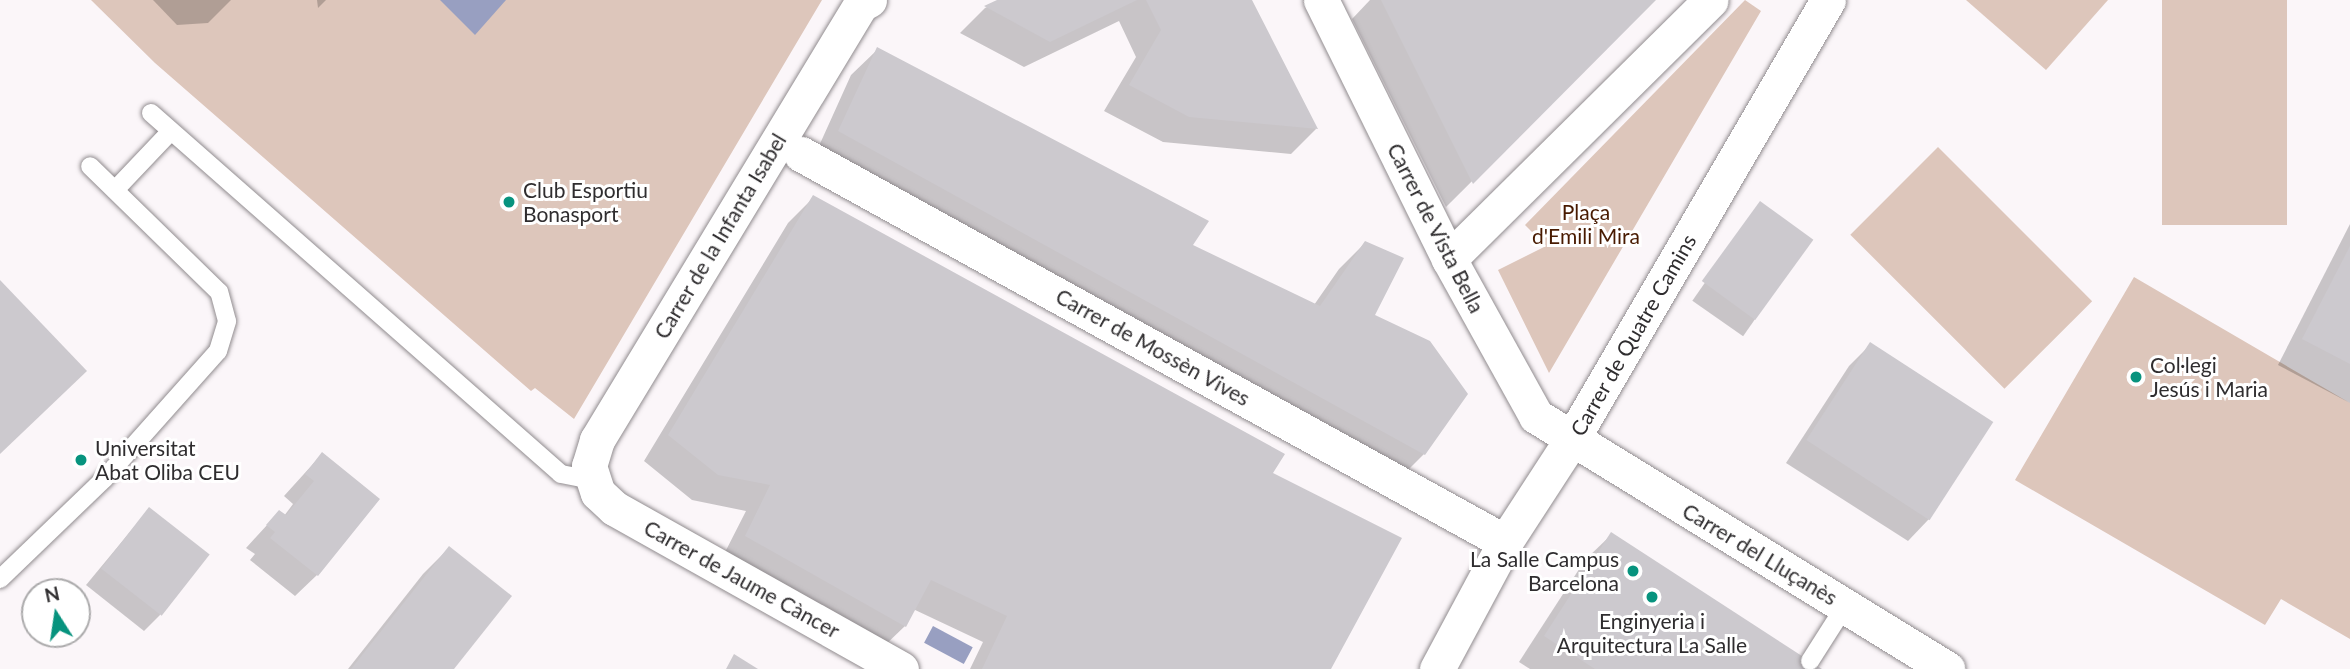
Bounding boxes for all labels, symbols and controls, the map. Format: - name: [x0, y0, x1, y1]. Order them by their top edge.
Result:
- street label: Carrer de la Infanta Isabel: [649, 129, 791, 343]
- street label: Carrer de Vista Bella: [1382, 138, 1490, 318]
- place label: Club Esportiu Bonasport: [523, 177, 648, 227]
- marker: Club Esportiu Bonasport: [501, 194, 517, 210]
- park label: Plaça d'Emili Mira: [1532, 199, 1640, 249]
- street label: Carrer de Quatre Camins: [1565, 229, 1701, 441]
- street label: Carrer de Mossèn Vives: [1051, 283, 1255, 411]
- place label: Col·legi Jesús i Maria: [2150, 352, 2268, 402]
- marker: Col·legi Jesús i Maria: [2128, 369, 2144, 385]
- place label: Universitat Abat Oliba CEU: [95, 435, 240, 485]
- marker: Universitat Abat Oliba CEU: [73, 452, 89, 468]
- street label: Carrer del Lluçanès: [1678, 498, 1842, 610]
- street label: Carrer de Jaume Càncer: [639, 514, 845, 644]
- place label: La Salle Campus Barcelona: [1470, 546, 1619, 596]
- marker: La Salle Campus Barcelona: [1625, 563, 1641, 579]
- north arrow: [21, 578, 91, 648]
- text: N: [42, 581, 61, 607]
- marker: Enginyeria i Arquitectura La Salle: [1644, 589, 1660, 605]
- place label: Enginyeria i Arquitectura La Salle: [1557, 608, 1747, 658]

